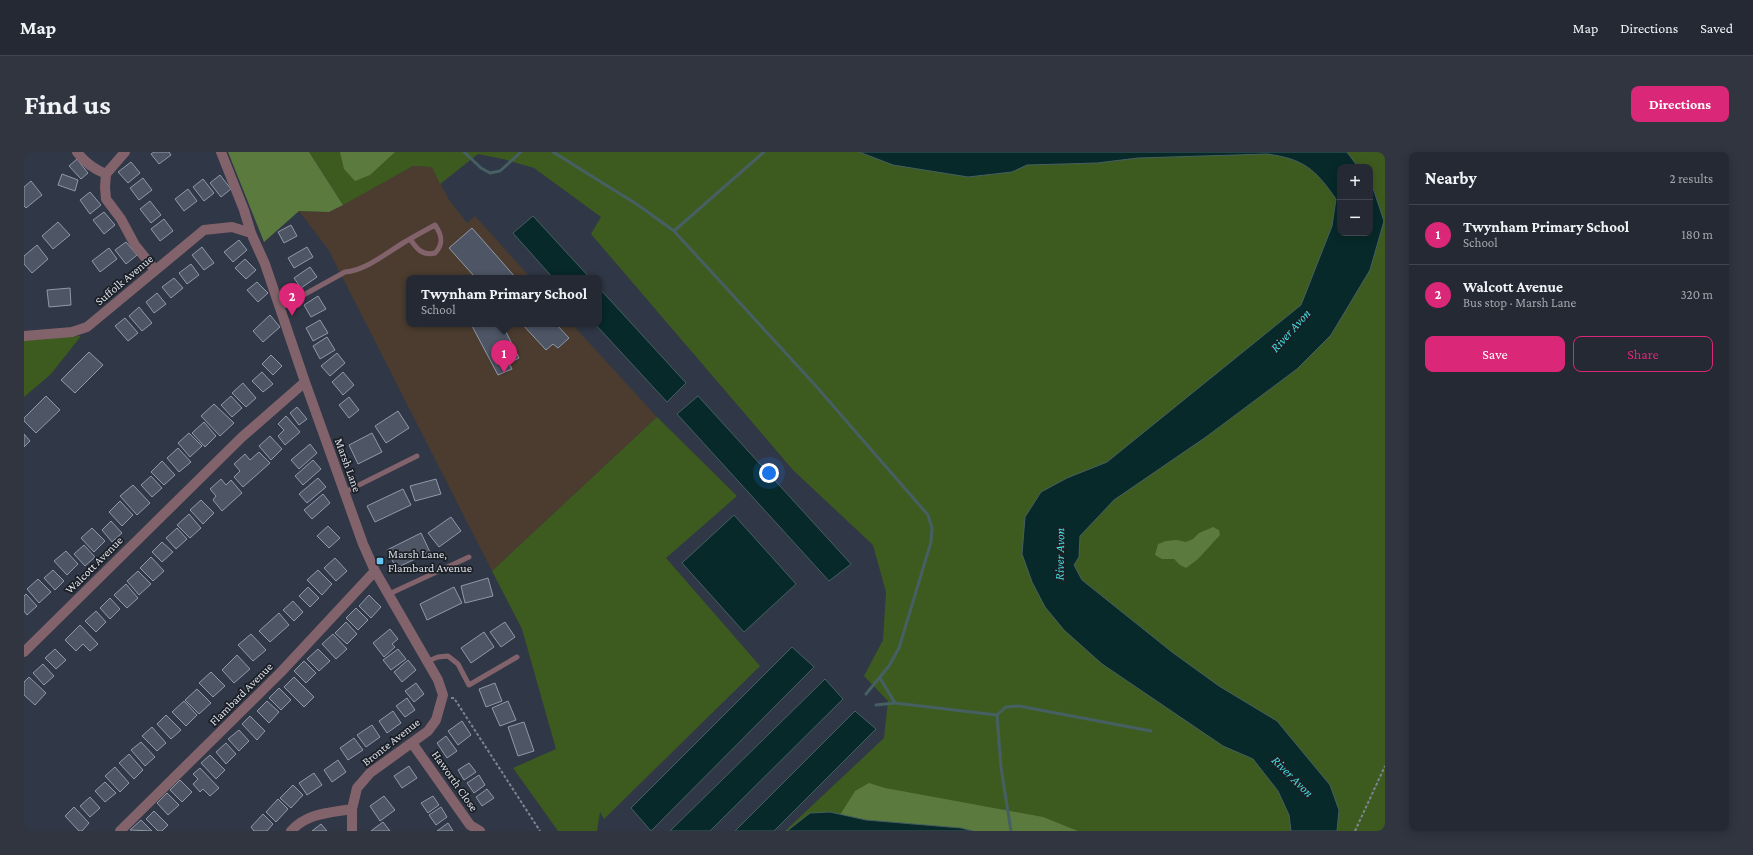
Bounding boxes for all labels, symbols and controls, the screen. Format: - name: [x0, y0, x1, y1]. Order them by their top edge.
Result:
- text: Map: [20, 17, 56, 38]
- text: Map: [1573, 20, 1598, 36]
- text: Directions: [1620, 20, 1678, 36]
- text: Saved: [1700, 20, 1733, 36]
- button: Directions: [1631, 86, 1729, 122]
- text: Find us: [24, 89, 111, 120]
- map controls: [1337, 164, 1373, 236]
- button: +: [1337, 164, 1373, 200]
- text: Nearby: [1425, 169, 1477, 188]
- text: 2 results: [1670, 171, 1713, 186]
- button: −: [1337, 200, 1373, 236]
- text: Twynham Primary School: [1463, 219, 1629, 235]
- text: 1: [1436, 227, 1440, 242]
- text: 180 m: [1681, 227, 1713, 242]
- text: School: [1463, 235, 1498, 250]
- street label: Suffolk Avenue: [92, 252, 156, 308]
- popup: [406, 275, 602, 327]
- text: Walcott Avenue: [1463, 279, 1563, 295]
- pin: 2: [279, 283, 305, 316]
- text: Twynham Primary School: [421, 286, 587, 302]
- text: 2: [1435, 287, 1441, 302]
- text: 320 m: [1680, 287, 1713, 302]
- text: Bus stop · Marsh Lane: [1463, 295, 1576, 310]
- text: School: [421, 302, 456, 317]
- water label: River Avon: [1267, 305, 1314, 355]
- button: Save: [1425, 336, 1565, 372]
- button: Share: [1573, 336, 1713, 372]
- pin: 1: [491, 340, 517, 373]
- street label: Marsh Lane: [332, 436, 364, 494]
- your location: [759, 463, 779, 483]
- water label: River Avon: [1052, 527, 1067, 580]
- street label: Walcott Avenue: [62, 533, 126, 597]
- place label: Marsh Lane, Flambard Avenue: [388, 547, 472, 575]
- marker: Marsh Lane, Flambard Avenue: [375, 556, 385, 566]
- street label: Flambard Avenue: [206, 659, 276, 729]
- street label: Bronte Avenue: [359, 715, 423, 769]
- street label: Haworth Close: [429, 748, 481, 814]
- water label: River Avon: [1269, 752, 1317, 801]

